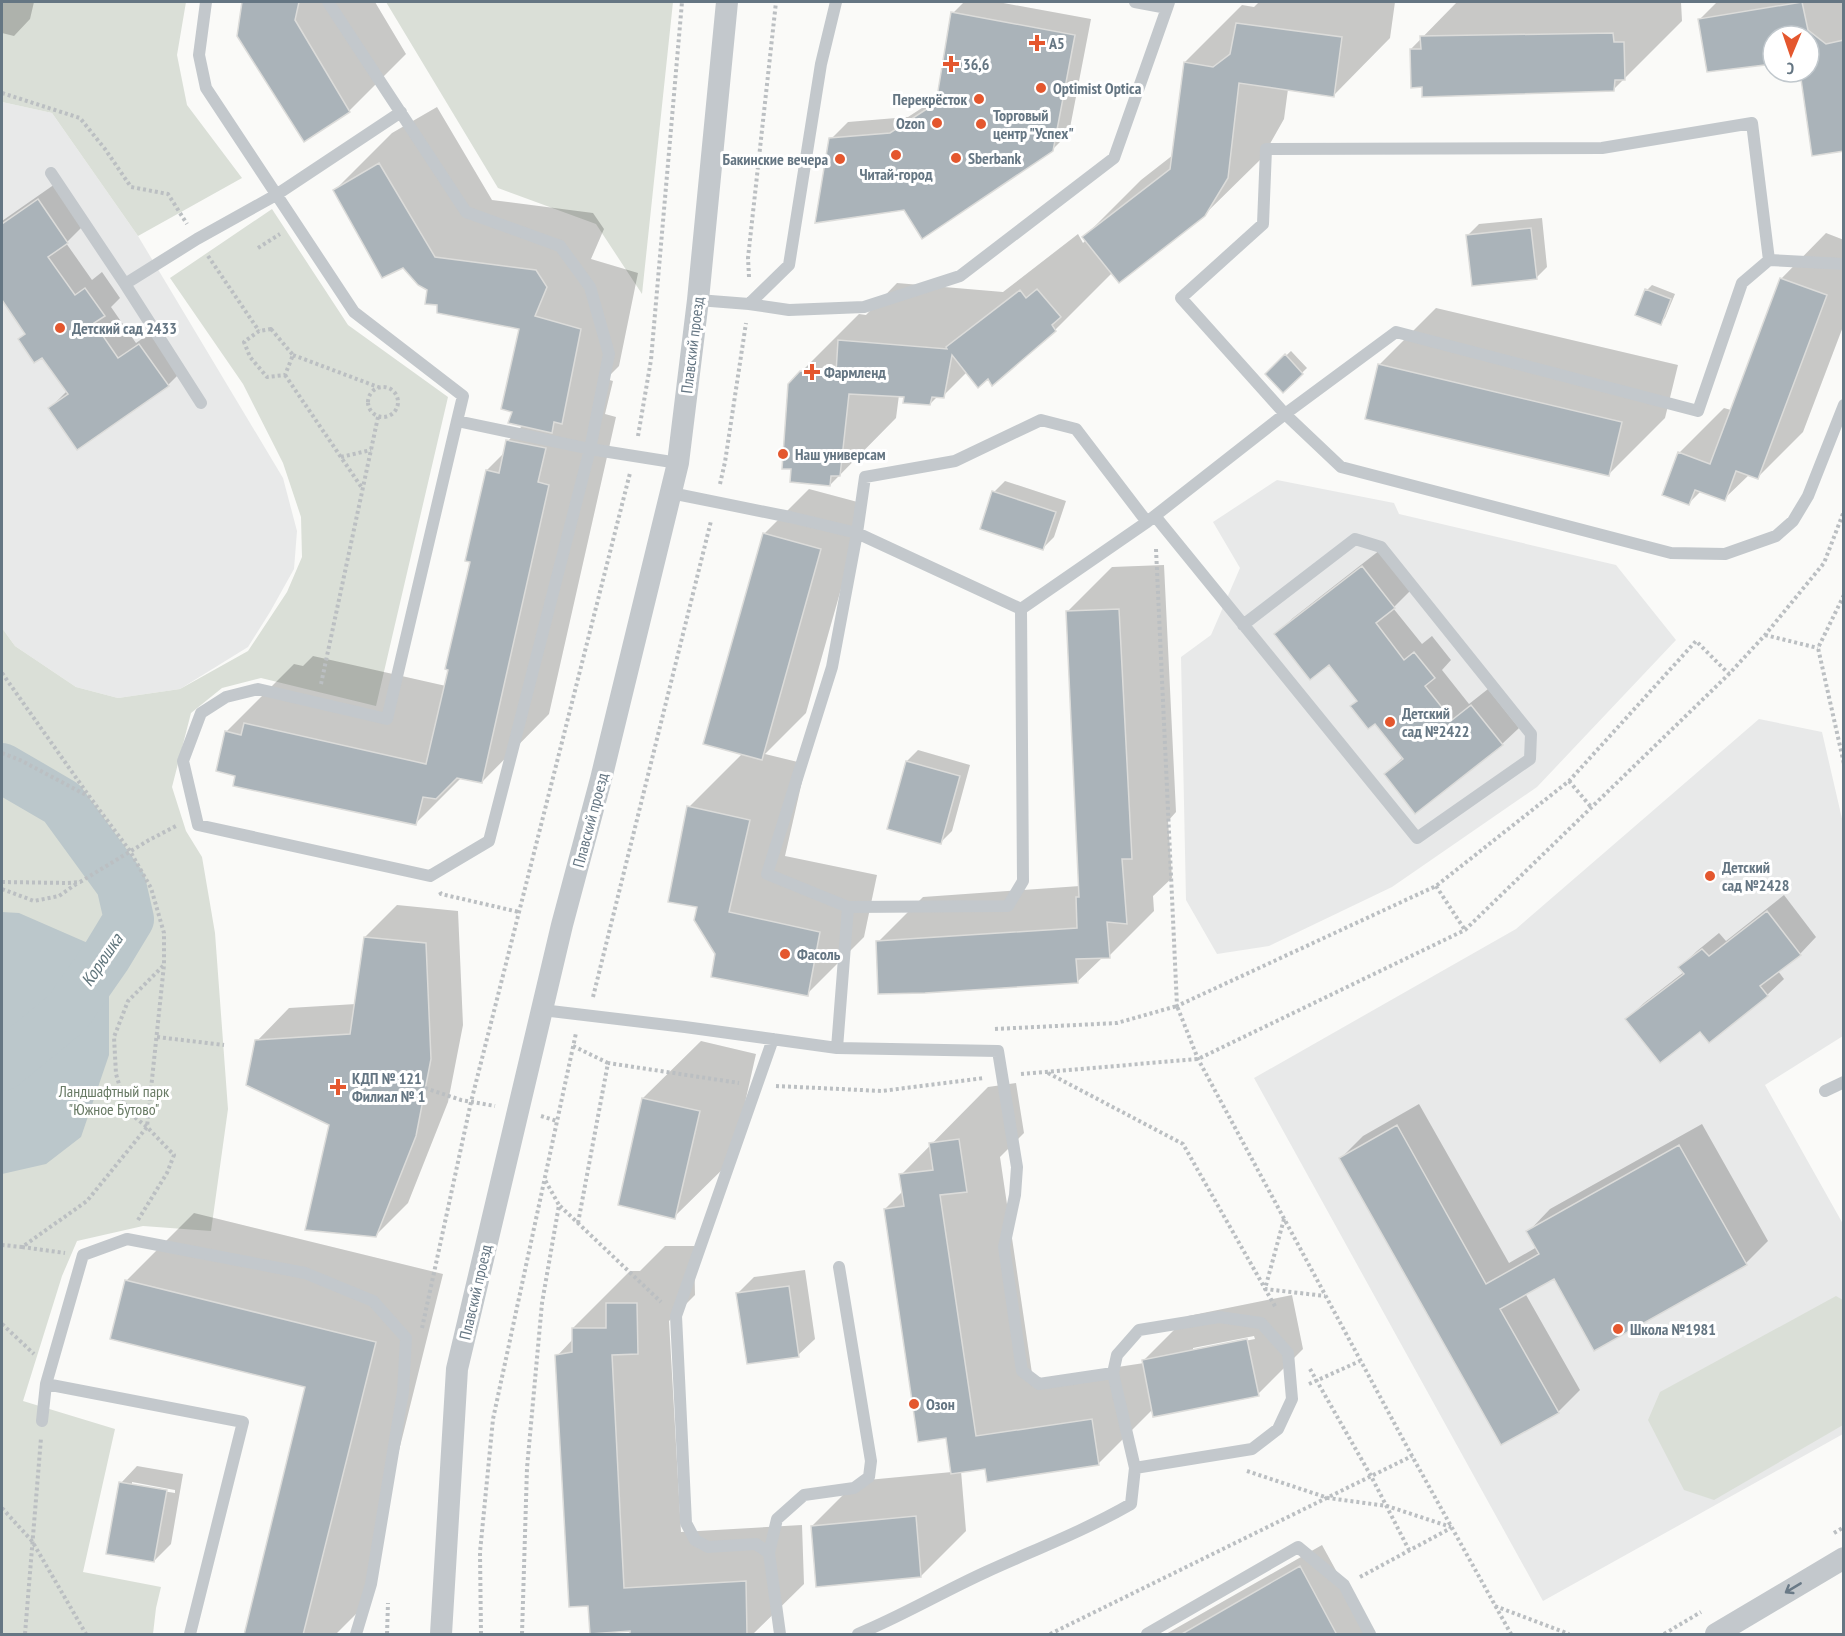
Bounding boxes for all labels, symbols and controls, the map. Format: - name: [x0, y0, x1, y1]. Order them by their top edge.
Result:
- north arrow: [1761, 24, 1821, 84]
- place label: А5: [1048, 33, 1065, 53]
- marker: А5: [1030, 36, 1044, 50]
- place label: 36,6: [963, 54, 990, 74]
- marker: 36,6: [944, 57, 958, 71]
- text: С: [1786, 59, 1794, 79]
- place label: Optimist Optica: [1053, 78, 1142, 98]
- marker: Optimist Optica: [1034, 81, 1048, 95]
- place label: Перекрёсток: [893, 89, 967, 109]
- marker: Перекрёсток: [972, 92, 986, 106]
- place label: Торговый центр "Успех": [993, 105, 1074, 143]
- place label: Ozon: [896, 113, 925, 133]
- marker: Ozon: [930, 116, 944, 130]
- marker: Торговый центр "Успех": [974, 117, 988, 131]
- marker: Читай-город: [889, 148, 903, 162]
- place label: Sberbank: [968, 148, 1022, 168]
- place label: Бакинские вечера: [723, 149, 828, 169]
- marker: Sberbank: [949, 151, 963, 165]
- marker: Бакинские вечера: [833, 152, 847, 166]
- place label: Читай-город: [859, 164, 933, 184]
- street label: Плавский проезд: [676, 296, 708, 394]
- place label: Детский сад 2433: [72, 318, 177, 338]
- marker: Детский сад 2433: [53, 321, 67, 335]
- place label: Фармленд: [824, 362, 886, 382]
- marker: Фармленд: [805, 365, 819, 379]
- place label: Наш универсам: [795, 444, 886, 464]
- marker: Наш универсам: [776, 447, 790, 461]
- place label: Детский сад №2422: [1402, 703, 1469, 741]
- marker: Детский сад №2422: [1383, 715, 1397, 729]
- street label: Плавский проезд: [568, 771, 612, 869]
- place label: Детский сад №2428: [1722, 857, 1789, 895]
- marker: Детский сад №2428: [1703, 869, 1717, 883]
- water label: Корюшка: [76, 928, 128, 991]
- place label: Фасоль: [797, 944, 841, 964]
- marker: Фасоль: [778, 947, 792, 961]
- place label: КДП № 121 Филиал № 1: [352, 1068, 426, 1106]
- marker: КДП № 121 Филиал № 1: [329, 1078, 347, 1096]
- park label: Ландшафтный парк "Южное Бутово": [58, 1081, 170, 1119]
- street label: Плавский проезд: [454, 1242, 496, 1342]
- place label: Школа №1981: [1630, 1319, 1716, 1339]
- marker: Школа №1981: [1611, 1322, 1625, 1336]
- place label: Озон: [926, 1394, 955, 1414]
- marker: Озон: [907, 1397, 921, 1411]
- one-way arrow: [1785, 1583, 1802, 1595]

